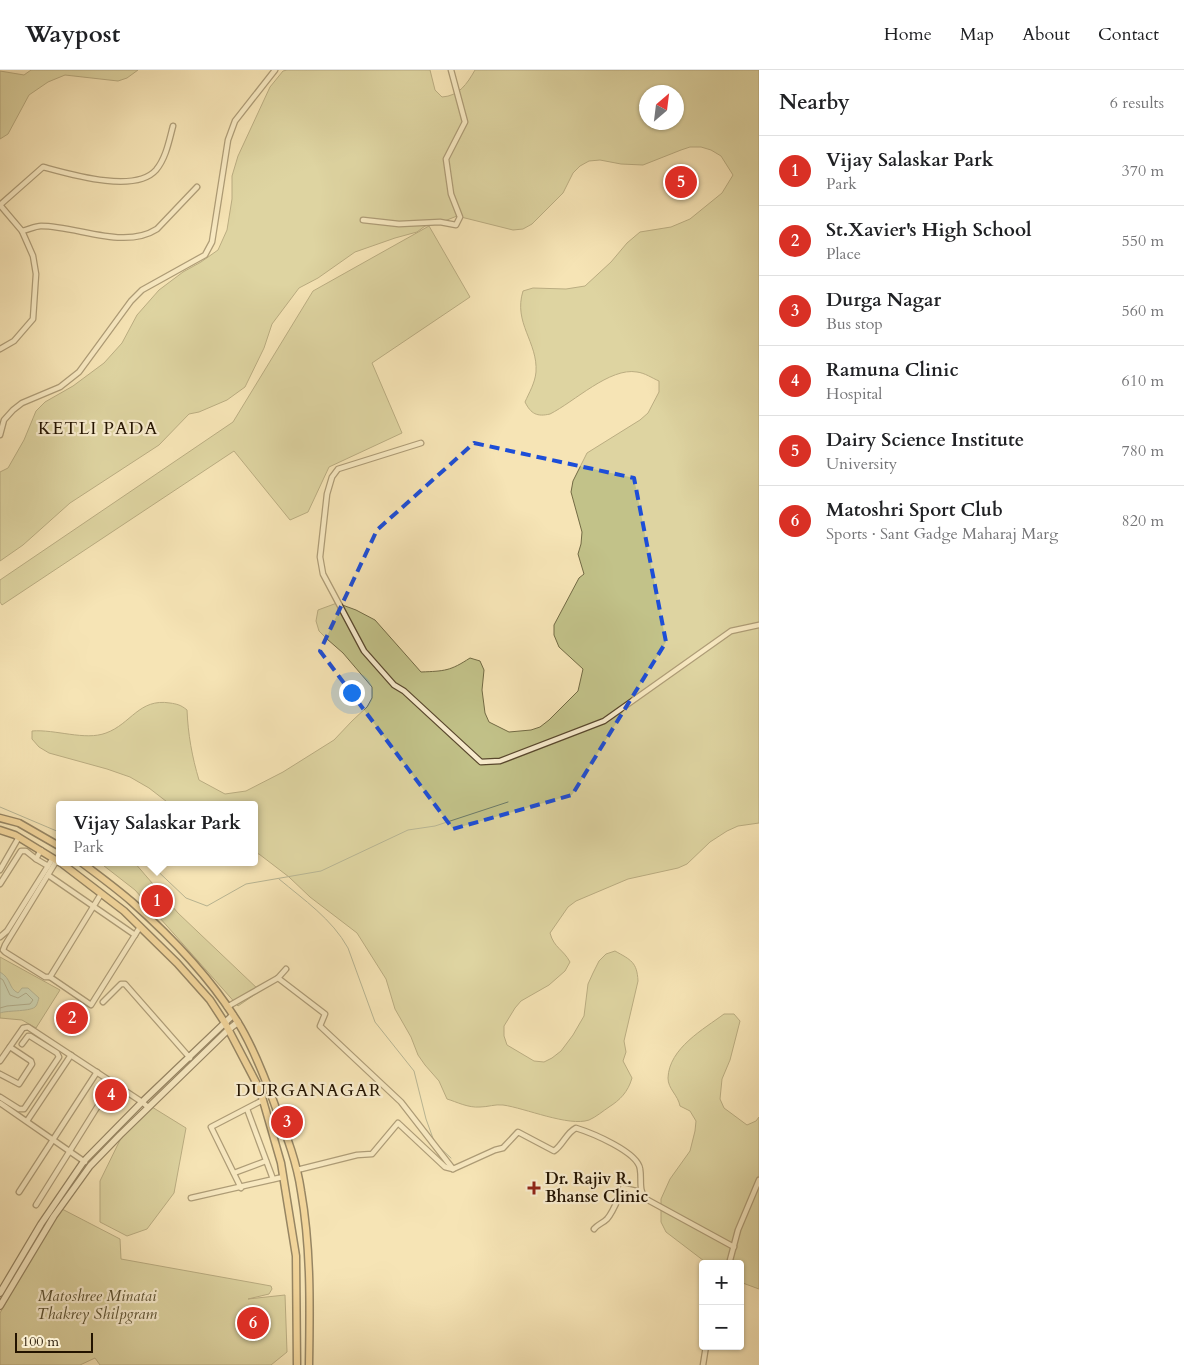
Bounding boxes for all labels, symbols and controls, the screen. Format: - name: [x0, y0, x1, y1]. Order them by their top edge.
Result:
- text: Waypost: [25, 18, 120, 51]
- text: Home: [884, 22, 932, 47]
- text: Map: [960, 22, 994, 47]
- text: About: [1022, 22, 1070, 47]
- text: Contact: [1098, 22, 1159, 47]
- north arrow: [639, 85, 684, 130]
- text: Nearby: [779, 88, 850, 117]
- text: 6 results: [1110, 92, 1164, 114]
- text: Vijay Salaskar Park: [826, 147, 994, 173]
- text: 1: [791, 160, 799, 182]
- text: 370 m: [1122, 160, 1164, 182]
- pin: 5: [665, 163, 697, 201]
- text: Park: [826, 173, 857, 195]
- text: St.Xavier's High School: [826, 217, 1032, 243]
- text: 2: [791, 230, 799, 252]
- text: 550 m: [1122, 230, 1164, 252]
- text: Place: [826, 243, 861, 265]
- text: Durga Nagar: [826, 287, 941, 313]
- text: 3: [791, 300, 799, 322]
- text: 560 m: [1122, 300, 1164, 322]
- text: Bus stop: [826, 313, 883, 335]
- text: Ramuna Clinic: [826, 357, 959, 383]
- text: 4: [791, 370, 799, 392]
- text: 610 m: [1122, 370, 1164, 392]
- text: Hospital: [826, 383, 882, 405]
- district label: KETLI PADA: [38, 416, 158, 441]
- text: Dairy Science Institute: [826, 427, 1024, 453]
- text: 5: [791, 440, 799, 462]
- text: 780 m: [1122, 440, 1164, 462]
- text: University: [826, 453, 897, 475]
- text: Matoshri Sport Club: [826, 497, 1003, 523]
- text: 6: [791, 510, 799, 532]
- text: 820 m: [1122, 510, 1164, 532]
- text: Sports · Sant Gadge Maharaj Marg: [826, 523, 1058, 545]
- your location: [339, 680, 365, 706]
- popup: [56, 801, 258, 866]
- text: Vijay Salaskar Park: [73, 810, 241, 836]
- text: Park: [73, 836, 104, 858]
- pin: 1: [141, 882, 173, 920]
- pin: 2: [56, 999, 88, 1037]
- pin: 4: [95, 1076, 127, 1114]
- district label: DURGANAGAR: [236, 1078, 382, 1103]
- pin: 3: [271, 1103, 303, 1141]
- place label: Dr. Rajiv R. Bhanse Clinic: [545, 1168, 648, 1208]
- marker: Dr. Rajiv R. Bhanse Clinic: [527, 1181, 541, 1195]
- map controls: [699, 1260, 744, 1350]
- button: +: [699, 1260, 744, 1305]
- park label: Matoshree Minatai Thakrey Shilpgram: [37, 1285, 157, 1325]
- pin: 6: [237, 1304, 269, 1342]
- button: −: [699, 1305, 744, 1350]
- scale bar: [15, 1330, 92, 1353]
- text: 100 m: [22, 1332, 59, 1351]

